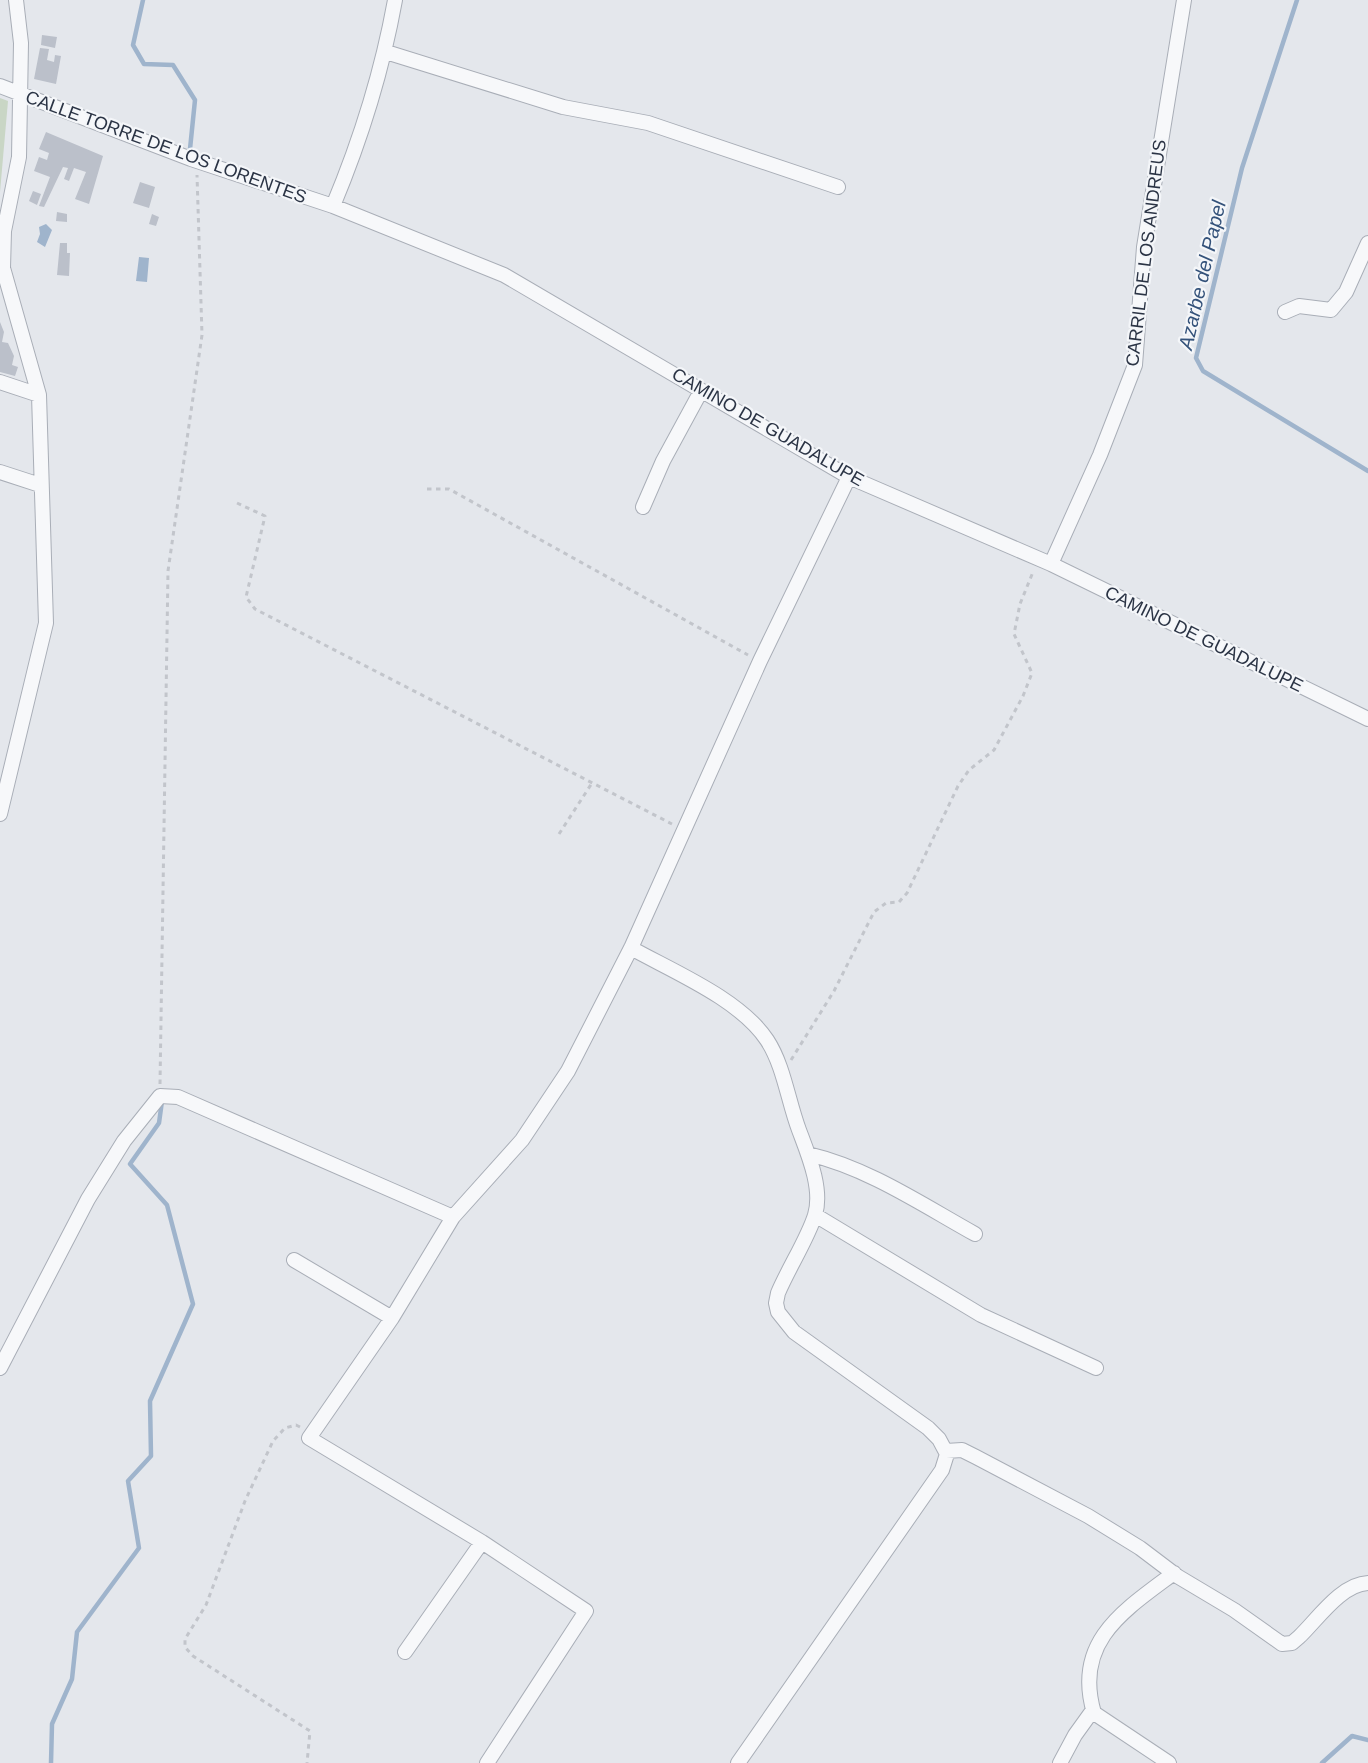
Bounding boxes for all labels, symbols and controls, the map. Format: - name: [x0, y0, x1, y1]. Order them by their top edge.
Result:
- street label: CALLE TORRE DE LOS LORENTES: [23, 87, 309, 207]
- street label: CARRIL DE LOS ANDREUS: [1122, 138, 1170, 368]
- water label: Azarbe del Papel: [1174, 198, 1230, 353]
- street label: CAMINO DE GUADALUPE: [669, 364, 867, 490]
- street label: CAMINO DE GUADALUPE: [1102, 582, 1306, 696]

